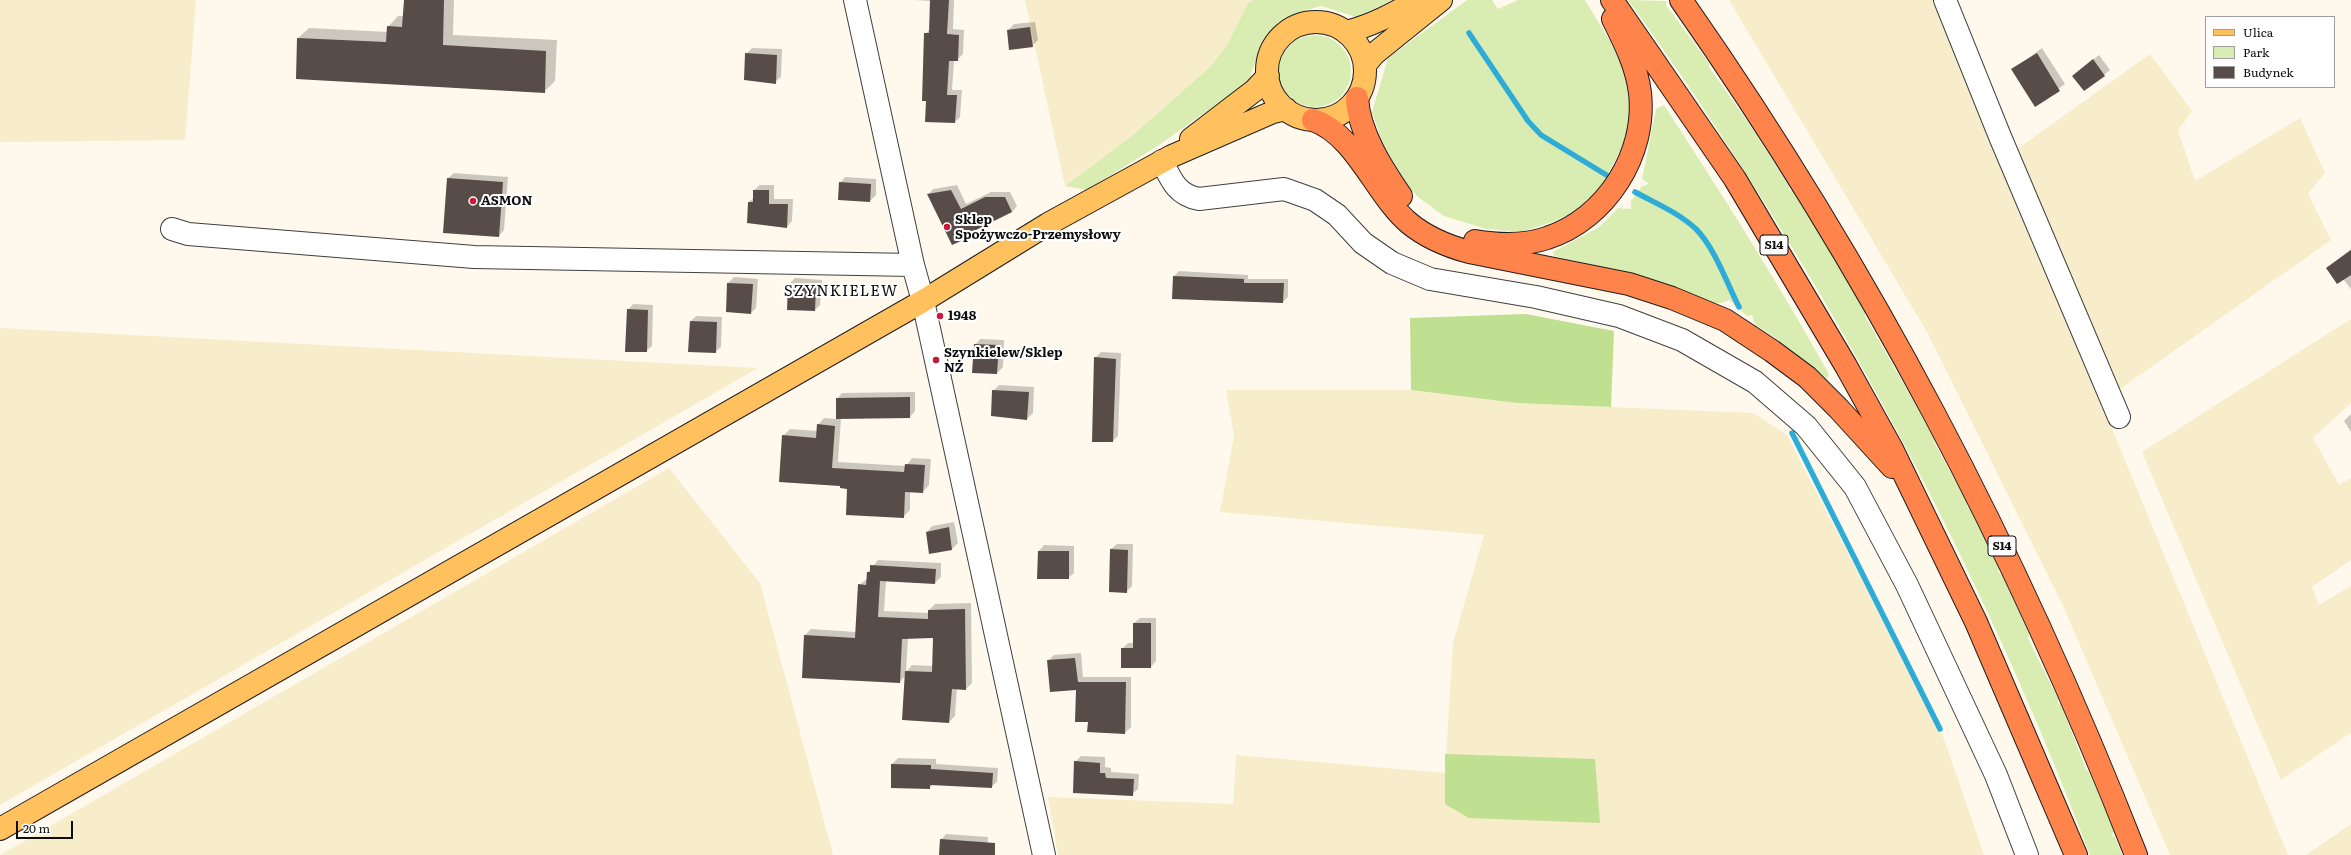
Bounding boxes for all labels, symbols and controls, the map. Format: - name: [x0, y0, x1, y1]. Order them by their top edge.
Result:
- legend: [2205, 16, 2335, 88]
- text: Ulica: [2243, 23, 2273, 41]
- text: Park: [2243, 43, 2269, 61]
- text: Budynek: [2243, 63, 2294, 81]
- place label: ASMON: [481, 193, 532, 209]
- marker: ASMON: [468, 196, 478, 206]
- place label: Sklep Spożywczo-Przemysłowy: [955, 212, 1121, 243]
- marker: Sklep Spożywczo-Przemysłowy: [942, 222, 952, 232]
- road number: S14: [1760, 235, 1788, 255]
- district label: SZYNKIELEW: [784, 283, 898, 301]
- place label: 1948: [948, 308, 976, 324]
- marker: 1948: [935, 311, 945, 321]
- place label: Szynkielew/Sklep NŻ: [944, 345, 1062, 376]
- marker: Szynkielew/Sklep NŻ: [931, 355, 941, 365]
- road number: S14: [1988, 536, 2016, 556]
- scale bar: [18, 813, 75, 839]
- text: 20 m: [23, 819, 50, 837]

